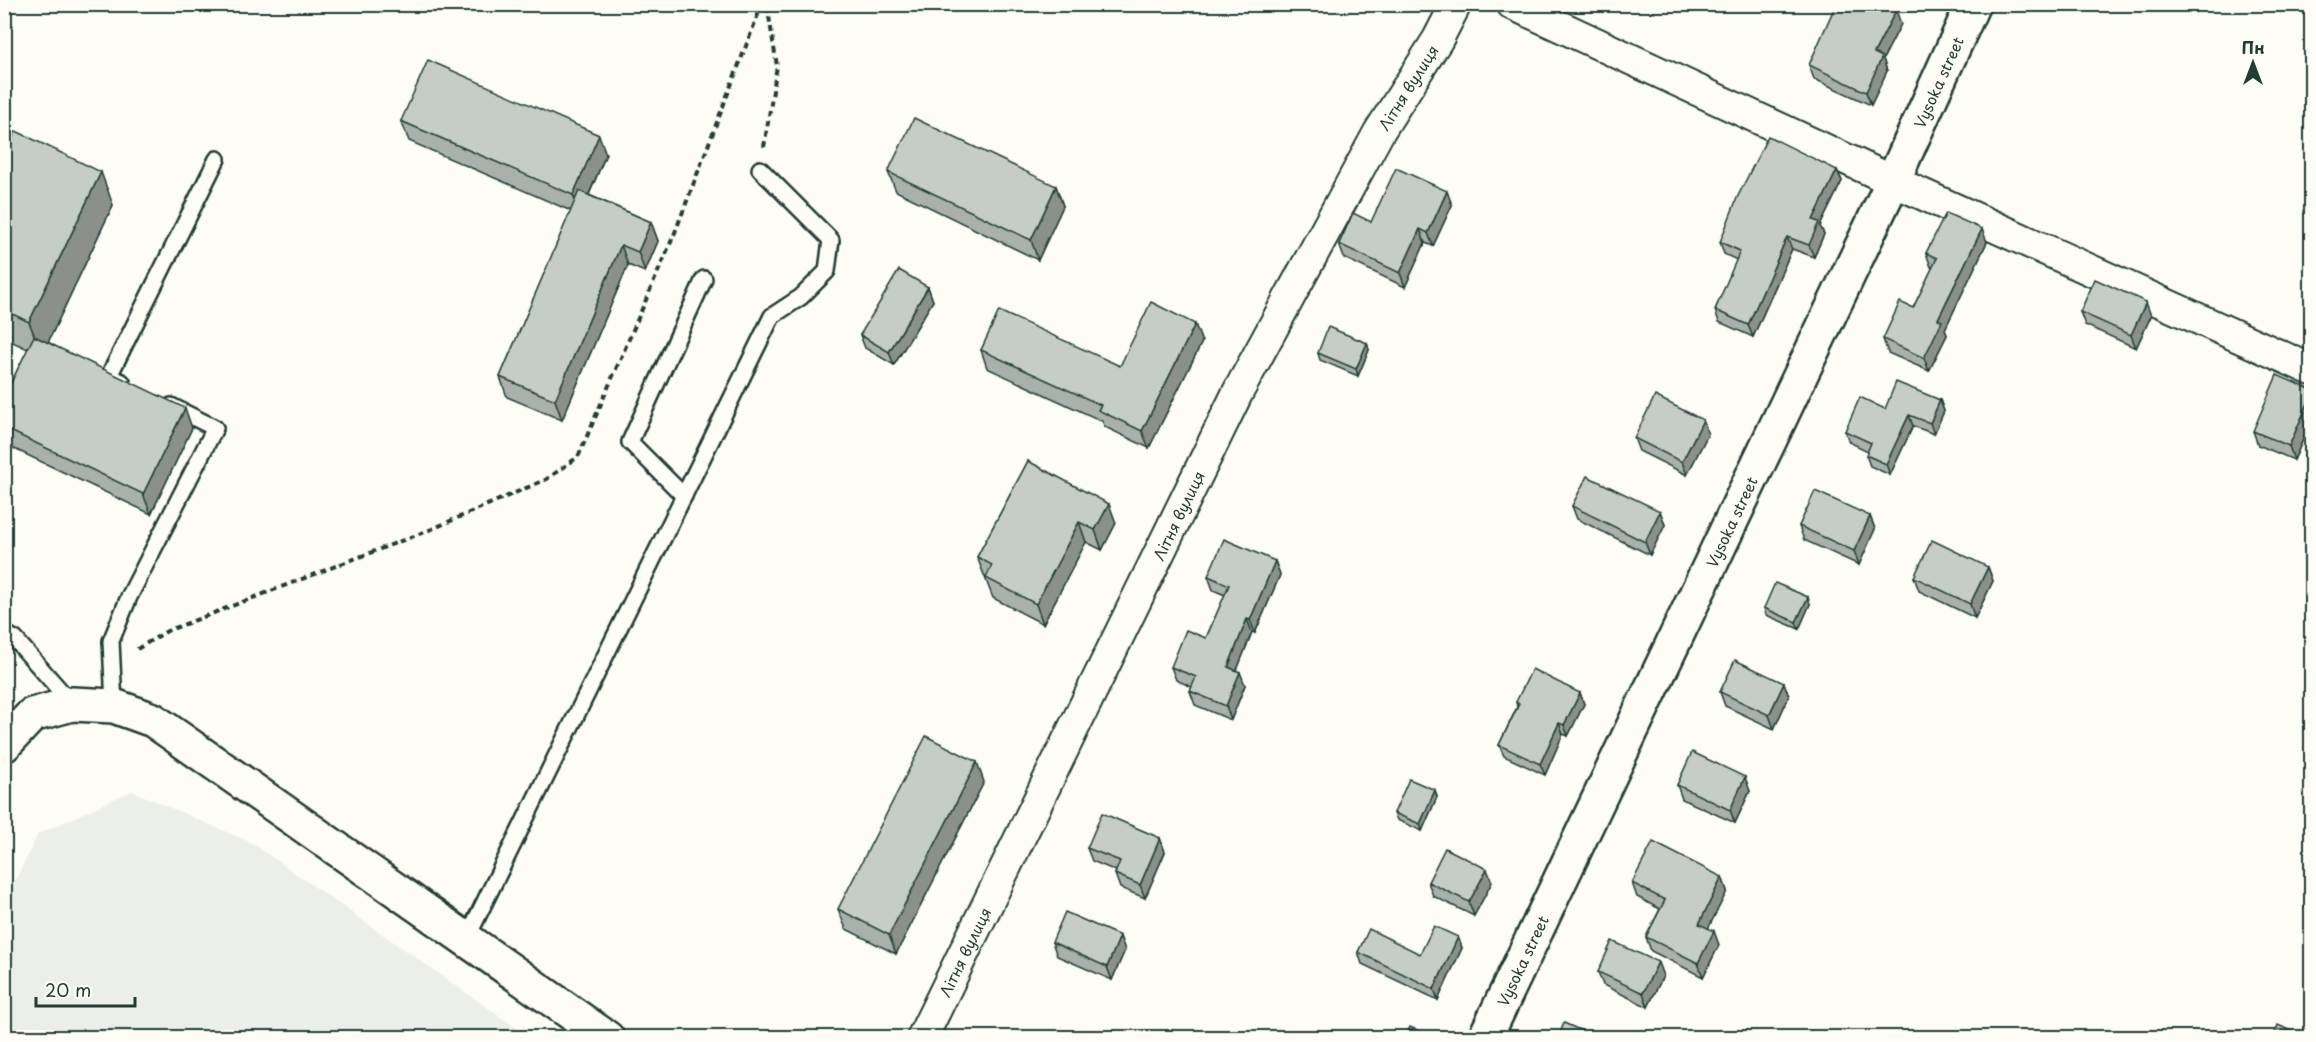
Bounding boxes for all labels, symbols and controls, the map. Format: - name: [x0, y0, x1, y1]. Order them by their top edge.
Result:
- street label: Vysoka street: [1907, 32, 1968, 131]
- north arrow: [2223, 33, 2283, 93]
- text: Пн: [2241, 35, 2265, 59]
- street label: Літня вулиця: [1372, 40, 1443, 134]
- street label: Літня вулиця: [1146, 466, 1209, 564]
- street label: Vysoka street: [1699, 472, 1762, 571]
- street label: Літня вулиця: [932, 903, 996, 1001]
- street label: Vysoka street: [1491, 911, 1553, 1010]
- scale bar: [36, 970, 135, 1008]
- text: 20 m: [45, 976, 91, 1003]

